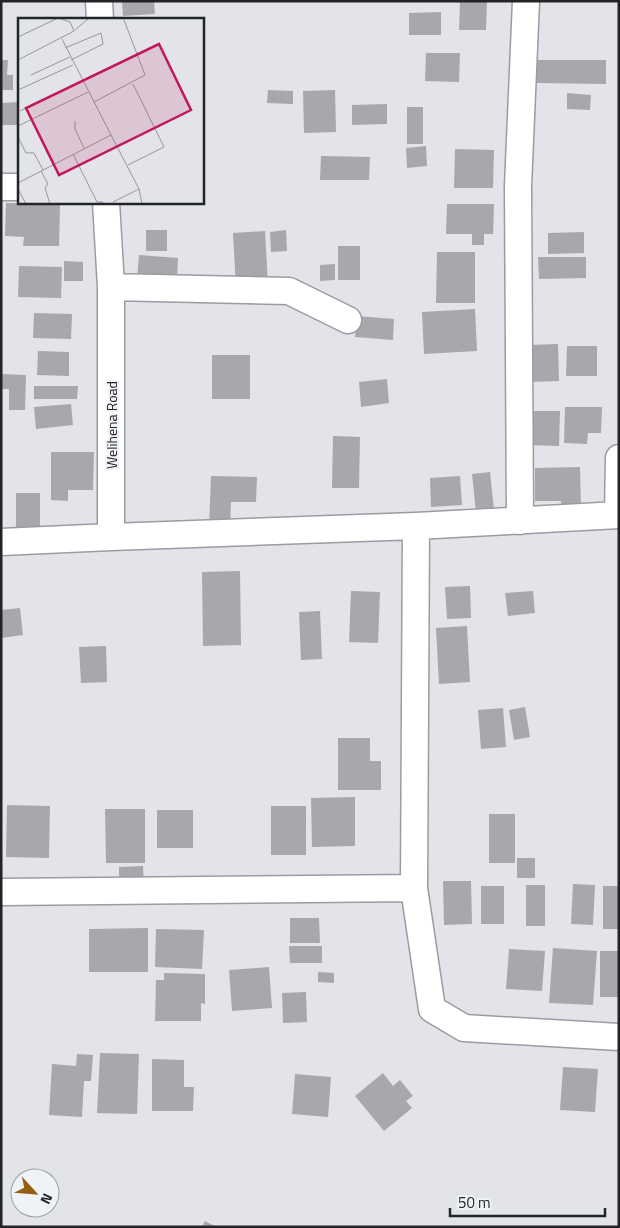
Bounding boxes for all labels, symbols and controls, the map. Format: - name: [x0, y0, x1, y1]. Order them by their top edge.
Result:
- inset map: [18, 18, 204, 204]
- street label: Welihena Road: [101, 381, 122, 469]
- north arrow: [10, 1168, 60, 1218]
- scale bar: [450, 1186, 605, 1218]
- text: N: [36, 1190, 59, 1208]
- text: 50 m: [458, 1191, 491, 1214]

